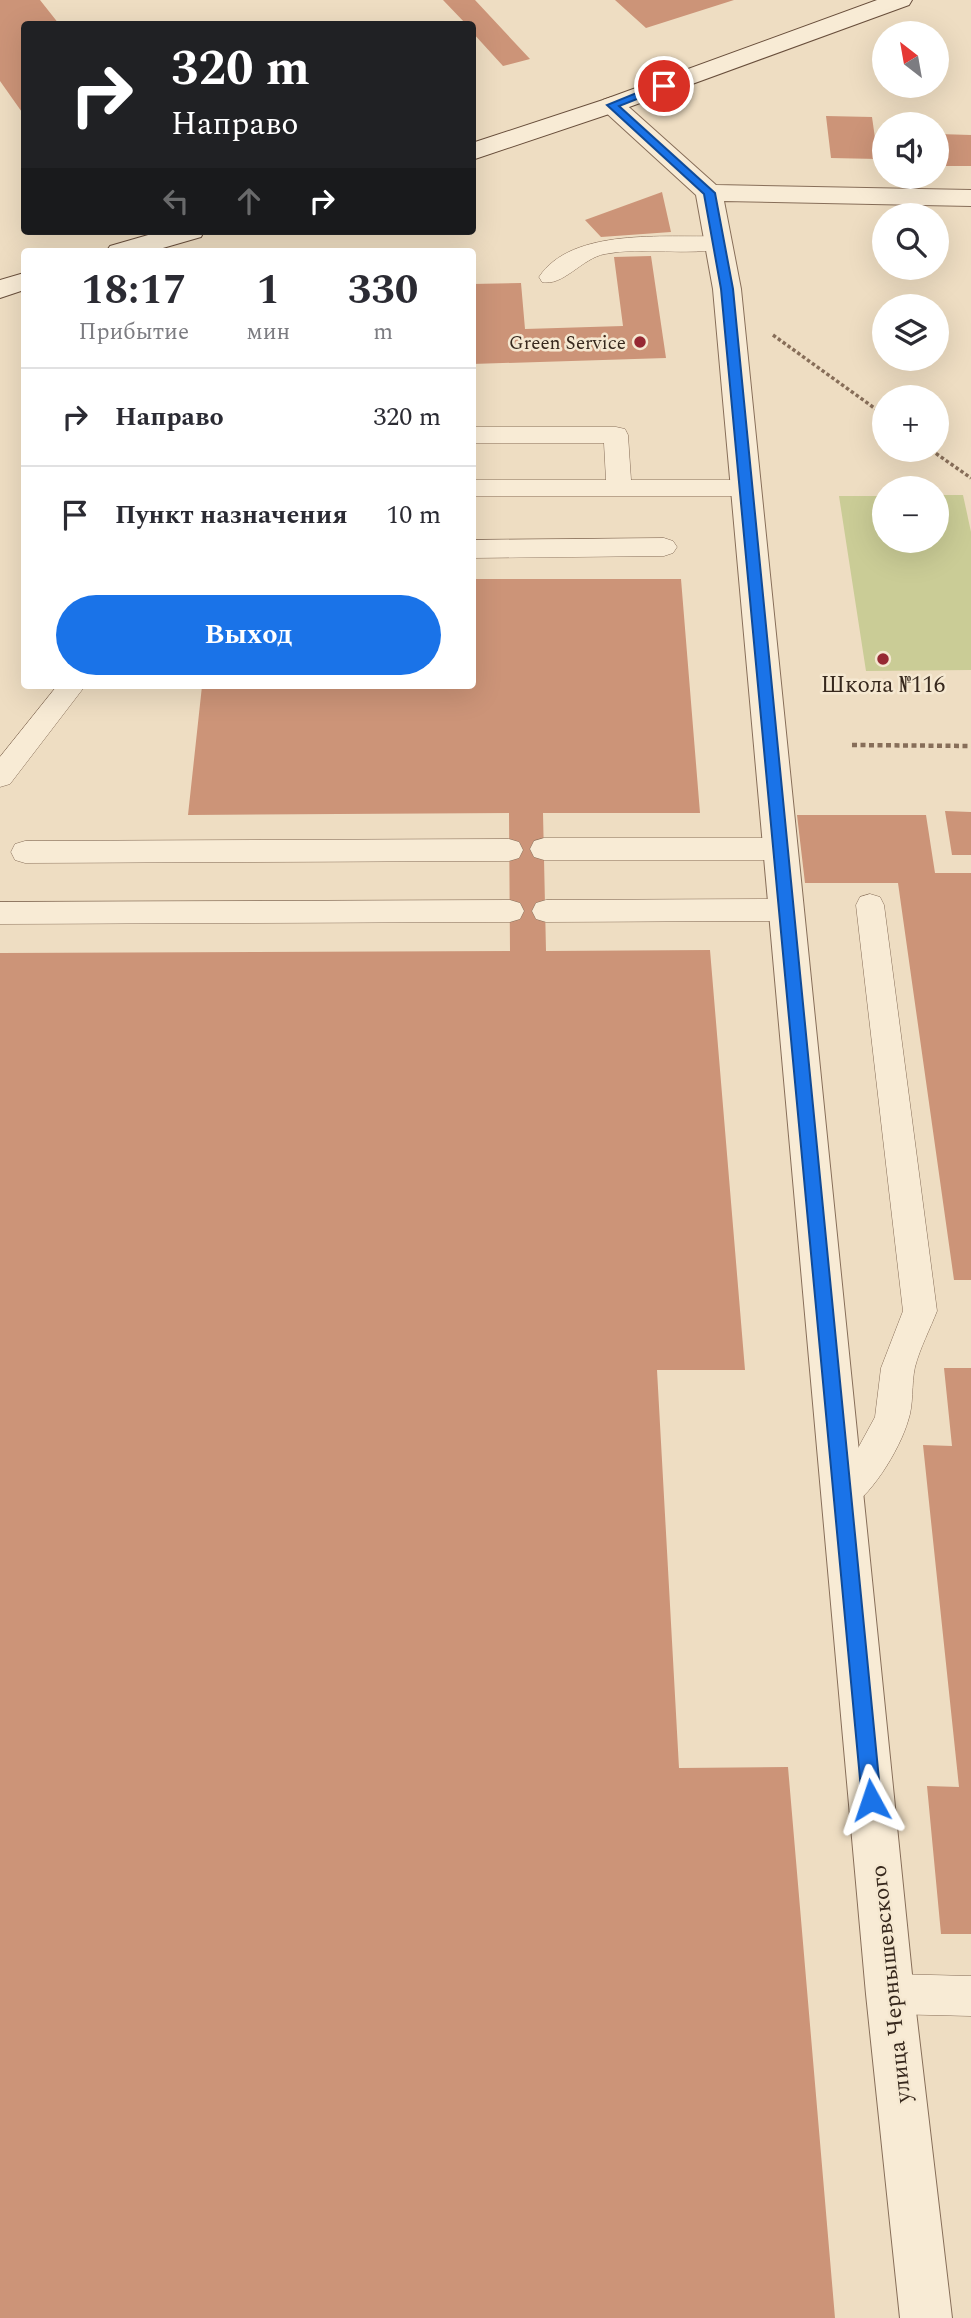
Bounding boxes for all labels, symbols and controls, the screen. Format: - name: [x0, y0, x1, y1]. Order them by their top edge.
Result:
- north arrow: [872, 21, 948, 98]
- map controls: [872, 21, 949, 553]
- text: 320 m: [171, 32, 310, 107]
- icon: right: [56, 49, 147, 140]
- pin: [634, 56, 694, 116]
- icon: arrive: [645, 67, 683, 105]
- text: Направо: [171, 100, 298, 149]
- button: sound: [872, 112, 949, 189]
- icon: left: [157, 182, 195, 220]
- icon: ahead: [230, 182, 268, 220]
- icon: right: [303, 182, 341, 220]
- button: search: [872, 203, 949, 280]
- text: 18:17: [81, 259, 187, 322]
- text: 1: [257, 259, 280, 322]
- text: 330: [348, 259, 418, 322]
- button: layers: [872, 294, 949, 371]
- text: Прибытие: [79, 315, 189, 350]
- text: мин: [247, 315, 290, 350]
- text: m: [373, 315, 393, 350]
- place label: Green Service: [509, 329, 626, 358]
- marker: Green Service: [632, 334, 648, 350]
- button: +: [872, 385, 949, 462]
- text: Направо: [115, 397, 224, 437]
- text: 320 m: [373, 397, 441, 437]
- icon: right: [56, 398, 94, 436]
- button: −: [872, 476, 949, 553]
- text: Пункт назначения: [115, 495, 348, 535]
- text: 10 m: [386, 495, 441, 535]
- icon: arrive: [56, 496, 94, 534]
- button: Выход: [56, 595, 441, 675]
- marker: Школа №116: [875, 651, 891, 667]
- place label: Школа №116: [821, 668, 945, 703]
- position arrow: [834, 1763, 908, 1837]
- street label: улица Чернышевского: [862, 1863, 921, 2106]

